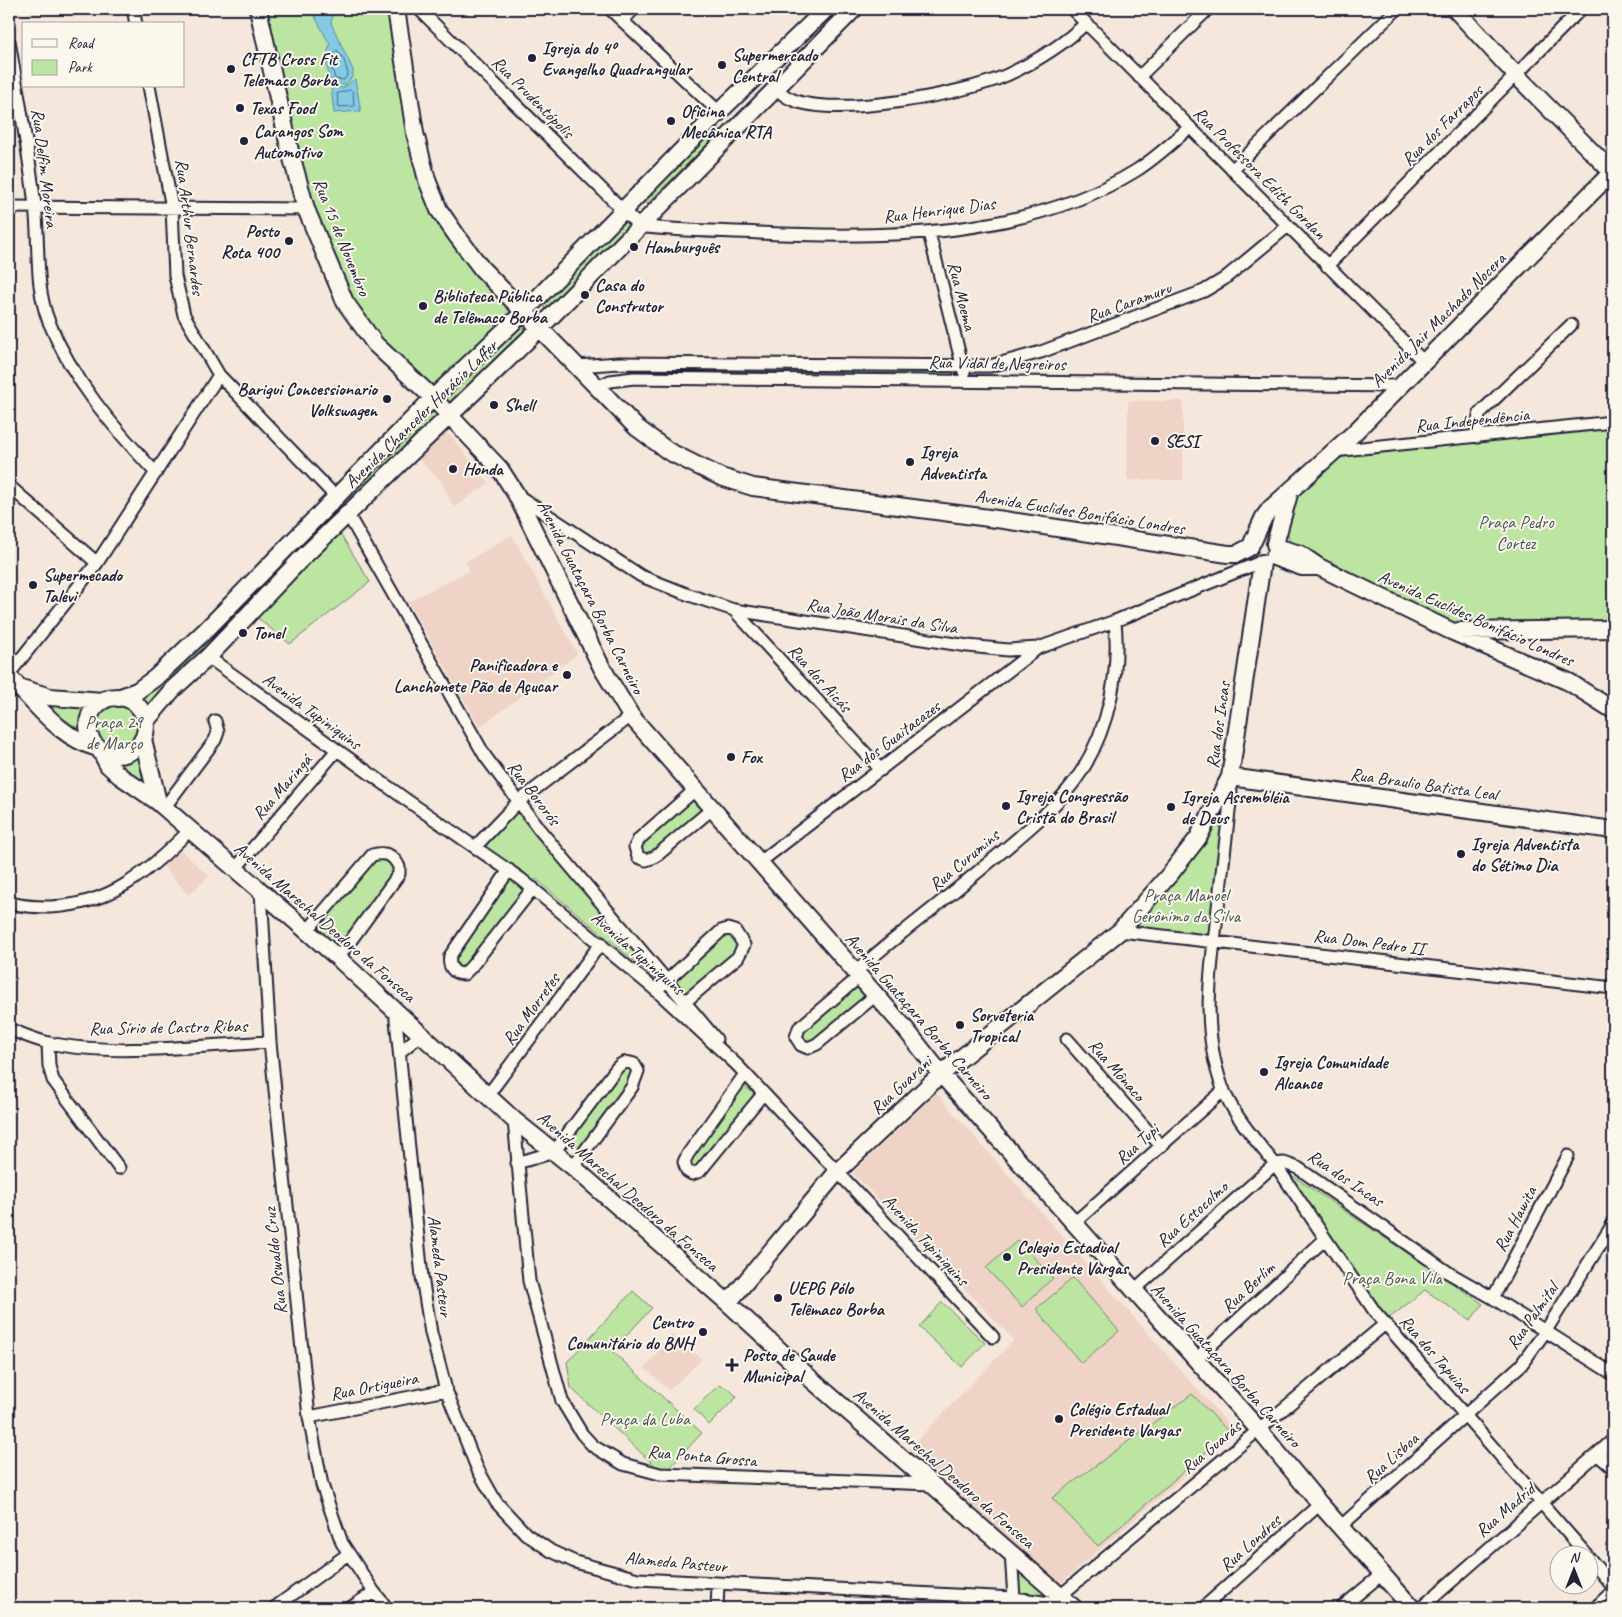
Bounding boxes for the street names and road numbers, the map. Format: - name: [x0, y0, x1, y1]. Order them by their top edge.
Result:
- street label: Rua Prudentópolis: [487, 51, 580, 144]
- street label: Rua dos Farrapos: [1397, 78, 1489, 170]
- street label: Rua Professora Edith Gordan: [1189, 102, 1332, 245]
- street label: Rua Delfim Moreira: [27, 107, 63, 230]
- street label: Rua Arthur Bernardes: [171, 158, 209, 298]
- street label: Rua 15 de Novembro: [308, 175, 376, 301]
- street label: Rua Henrique Dias: [882, 192, 998, 228]
- street label: Avenida Jair Machado Nocera: [1366, 247, 1511, 392]
- street label: Rua Moema: [943, 259, 982, 334]
- street label: Rua Caramuru: [1084, 276, 1176, 327]
- street label: Avenida Chanceler Horácio Laffer: [340, 334, 504, 493]
- street label: Rua Vidal de Negreiros: [928, 351, 1067, 375]
- street label: Rua Independência: [1414, 403, 1532, 437]
- street label: Avenida Euclides Bonifácio Londres: [974, 485, 1188, 540]
- street label: Avenida Guataçara Borba Carneiro: [533, 497, 650, 699]
- street label: Avenida Euclides Bonifácio Londres: [1375, 565, 1579, 672]
- street label: Rua João Morais da Silva: [805, 593, 960, 639]
- street label: Rua dos Aicás: [784, 639, 858, 718]
- street label: Avenida Tupiniquins: [258, 668, 367, 755]
- street label: Rua dos Incas: [1201, 679, 1235, 770]
- street label: Rua dos Guaitacazes: [834, 694, 946, 787]
- street label: Rua Maringá: [247, 748, 318, 824]
- street label: Rua Bororós: [503, 757, 566, 831]
- street label: Rua Braulio Batista Leal: [1349, 763, 1502, 806]
- street label: Rua Curumins: [925, 823, 1005, 896]
- street label: Avenida Marechal Deodoro da Fonseca: [230, 837, 422, 1008]
- street label: Avenida Tupiniquins: [587, 906, 691, 1001]
- street label: Rua Dom Pedro II: [1312, 924, 1430, 960]
- street label: Avenida Guataçara Borba Carneiro: [840, 928, 999, 1105]
- street label: Rua Morretes: [498, 967, 566, 1049]
- street label: Rua Sírio de Castro Ribas: [89, 1015, 249, 1039]
- street label: Rua Mônaco: [1084, 1034, 1151, 1107]
- street label: Rua Guarani: [866, 1049, 938, 1119]
- street label: Avenida Marechal Deodoro da Fonseca: [533, 1106, 725, 1277]
- street label: Rua Tupi: [1111, 1117, 1165, 1169]
- street label: Rua dos Incas: [1304, 1145, 1390, 1212]
- street label: Rua Estocolmo: [1152, 1175, 1234, 1252]
- street label: Rua Hawita: [1489, 1181, 1542, 1255]
- street label: Avenida Tupiniquins: [878, 1190, 975, 1292]
- street label: Rua Oswaldo Cruz: [258, 1205, 292, 1316]
- street label: Alameda Pasteur: [423, 1214, 457, 1320]
- street label: Rua Berlim: [1217, 1256, 1280, 1317]
- street label: Rua Palmital: [1501, 1276, 1564, 1353]
- street label: Avenida Guataçara Borba Carneiro: [1146, 1278, 1307, 1453]
- street label: Rua dos Tapuias: [1395, 1310, 1476, 1399]
- street label: Rua Ortigueira: [328, 1367, 421, 1405]
- street label: Avenida Marechal Deodoro da Fonseca: [849, 1383, 1041, 1554]
- street label: Rua Guarás: [1177, 1414, 1247, 1478]
- street label: Rua Lisboa: [1359, 1427, 1424, 1488]
- street label: Rua Ponta Grossa: [646, 1440, 759, 1472]
- street label: Rua Madrid: [1471, 1476, 1541, 1542]
- street label: Rua Londres: [1215, 1508, 1287, 1576]
- street label: Alameda Pasteur: [624, 1547, 729, 1578]

